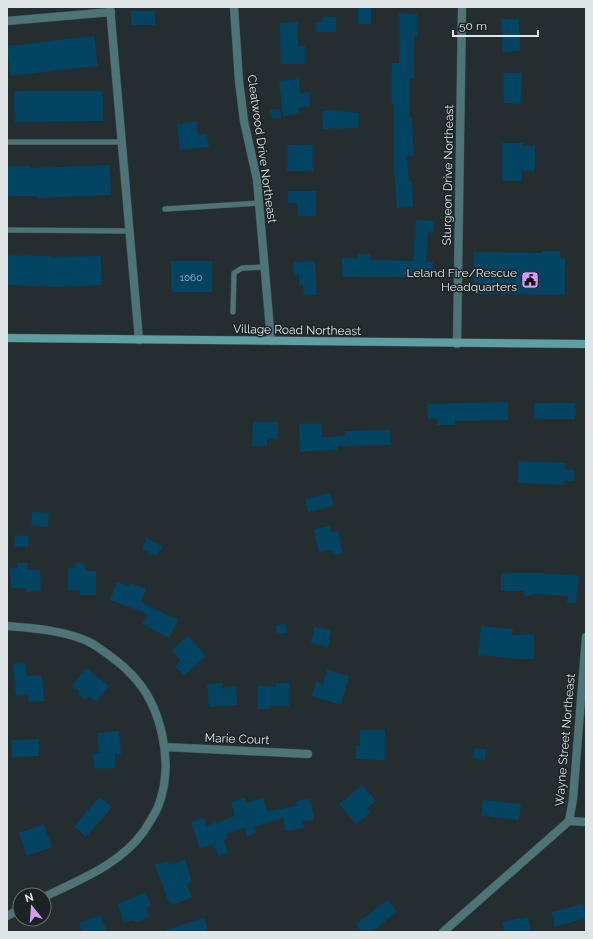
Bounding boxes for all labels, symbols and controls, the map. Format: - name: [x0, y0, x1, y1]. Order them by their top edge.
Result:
- scale bar: [453, 12, 538, 38]
- text: 50 m: [459, 19, 487, 33]
- street label: Cleatwood Drive Northeast: [245, 74, 279, 224]
- street label: Sturgeon Drive Northeast: [440, 105, 456, 245]
- place label: Leland Fire/Rescue Headquarters: [407, 266, 517, 294]
- public building icon: Leland Fire/Rescue Headquarters: [520, 270, 540, 290]
- house number: 1060: [180, 272, 202, 283]
- street label: Village Road Northeast: [233, 322, 361, 338]
- street label: Wayne Street Northeast: [552, 673, 578, 807]
- street label: Marie Court: [204, 731, 270, 747]
- north arrow: [12, 887, 52, 927]
- text: N: [23, 890, 35, 905]

